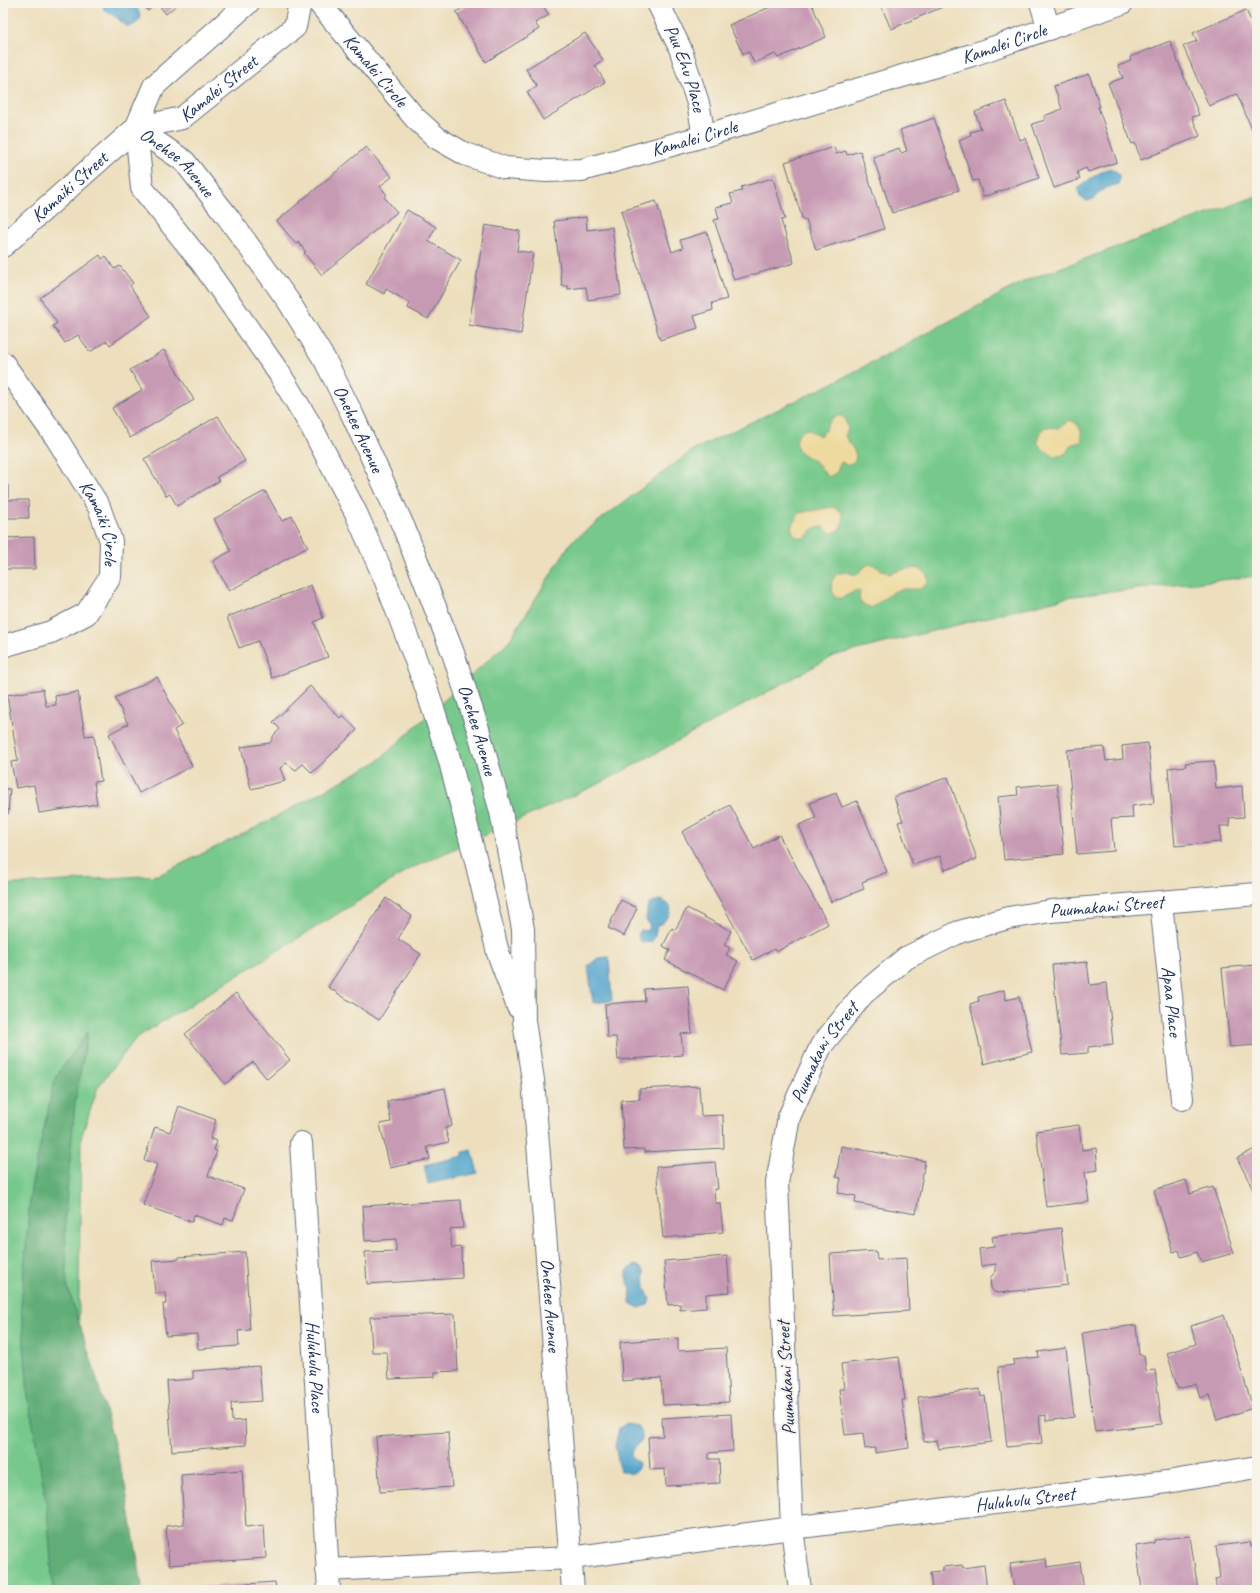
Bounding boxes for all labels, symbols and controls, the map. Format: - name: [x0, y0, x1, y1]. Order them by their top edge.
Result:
- street label: Kamalei Circle: [959, 17, 1052, 69]
- street label: Puu Ehu Place: [658, 21, 712, 115]
- street label: Kamalei Circle: [338, 29, 414, 114]
- street label: Kamalei Street: [174, 49, 264, 127]
- street label: Kamalei Circle: [649, 114, 742, 162]
- street label: Onehee Avenue: [135, 122, 221, 203]
- street label: Kamaiki Street: [26, 145, 114, 227]
- street label: Onehee Avenue: [328, 381, 390, 478]
- street label: Kamaiki Circle: [74, 476, 124, 568]
- street label: Onehee Avenue: [452, 681, 503, 780]
- street label: Puumakani Street: [1049, 890, 1167, 923]
- street label: Apaa Place: [1156, 965, 1187, 1040]
- street label: Puumakani Street: [785, 995, 866, 1106]
- street label: Onehee Avenue: [535, 1258, 566, 1355]
- street label: Puumakani Street: [771, 1318, 801, 1436]
- street label: Huluhulu Place: [300, 1320, 330, 1415]
- street label: Huluhulu Street: [974, 1481, 1079, 1517]

